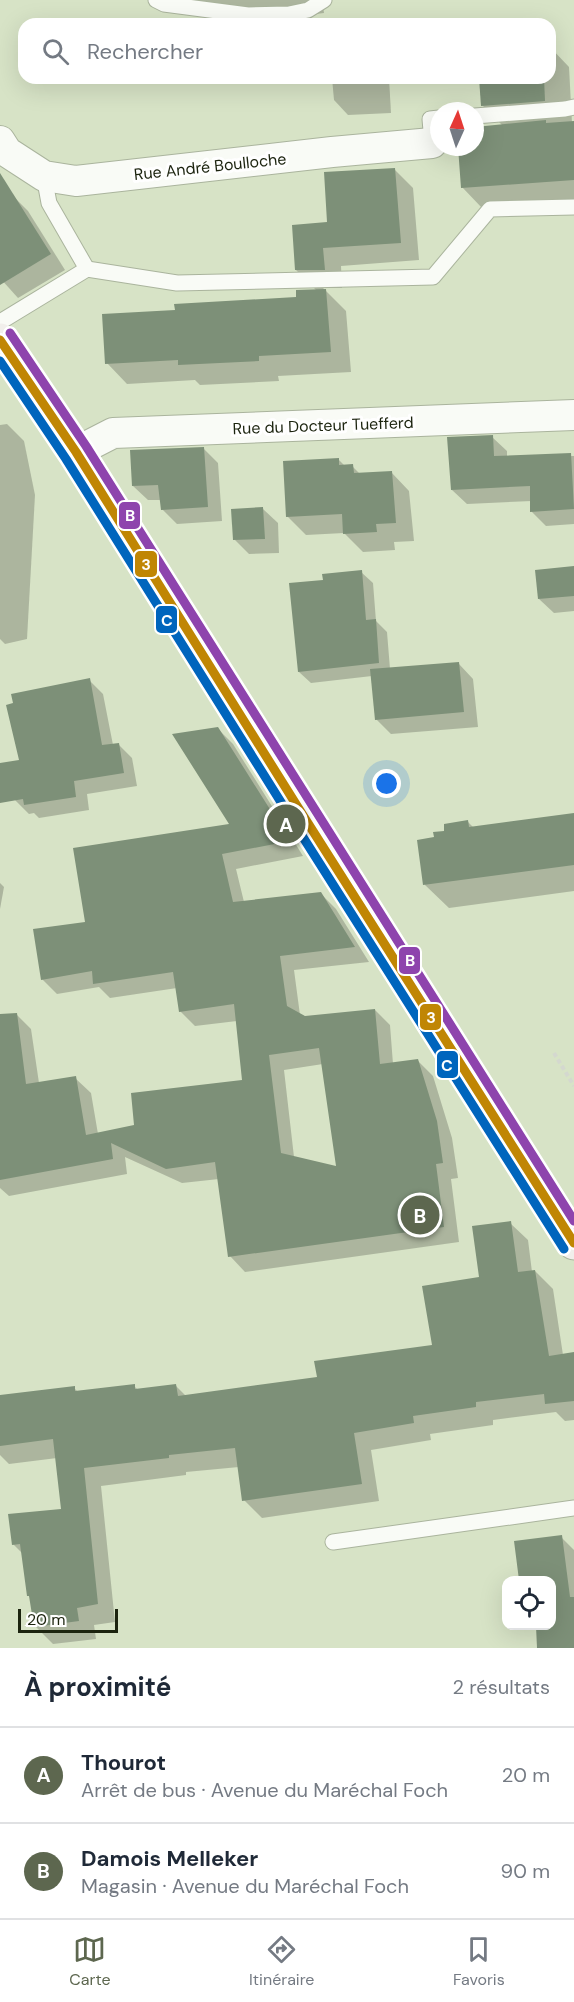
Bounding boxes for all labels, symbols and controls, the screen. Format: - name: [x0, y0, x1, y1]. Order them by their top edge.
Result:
- search box: [18, 18, 556, 84]
- icon: search: [39, 35, 72, 68]
- text: Rechercher: [87, 37, 203, 66]
- north arrow: [430, 102, 484, 156]
- street label: Rue André Boulloche: [133, 148, 287, 185]
- street label: Rue du Docteur Tuefferd: [232, 412, 414, 439]
- line badge: B: [118, 501, 141, 530]
- text: B: [125, 505, 135, 526]
- line badge: 3: [134, 550, 158, 578]
- text: 3: [141, 554, 151, 575]
- line badge: C: [155, 605, 178, 634]
- text: C: [161, 610, 173, 631]
- your location: [372, 769, 401, 798]
- pin: A: [266, 802, 306, 846]
- line badge: B: [398, 946, 421, 975]
- text: B: [405, 950, 415, 971]
- line badge: 3: [419, 1003, 442, 1031]
- text: 3: [426, 1007, 436, 1028]
- line badge: C: [436, 1050, 459, 1079]
- text: C: [441, 1055, 453, 1076]
- pin: B: [400, 1192, 440, 1238]
- map controls: [502, 1576, 556, 1630]
- button: locate: [502, 1576, 556, 1630]
- scale bar: [18, 1606, 118, 1634]
- text: 20 m: [27, 1609, 66, 1630]
- text: À proximité: [24, 1670, 171, 1704]
- text: 2 résultats: [453, 1674, 550, 1700]
- text: Thourot: [81, 1748, 166, 1777]
- text: A: [36, 1762, 51, 1788]
- text: 20 m: [502, 1762, 550, 1788]
- text: Arrêt de bus · Avenue du Maréchal Foch: [81, 1777, 448, 1803]
- text: Damois Melleker: [81, 1844, 258, 1873]
- text: B: [37, 1858, 50, 1884]
- text: 90 m: [501, 1858, 550, 1884]
- text: Magasin · Avenue du Maréchal Foch: [81, 1873, 409, 1899]
- tab: Carte: [69, 1933, 111, 1990]
- tab: Itinéraire: [249, 1933, 314, 1990]
- tab: Favoris: [453, 1933, 505, 1990]

